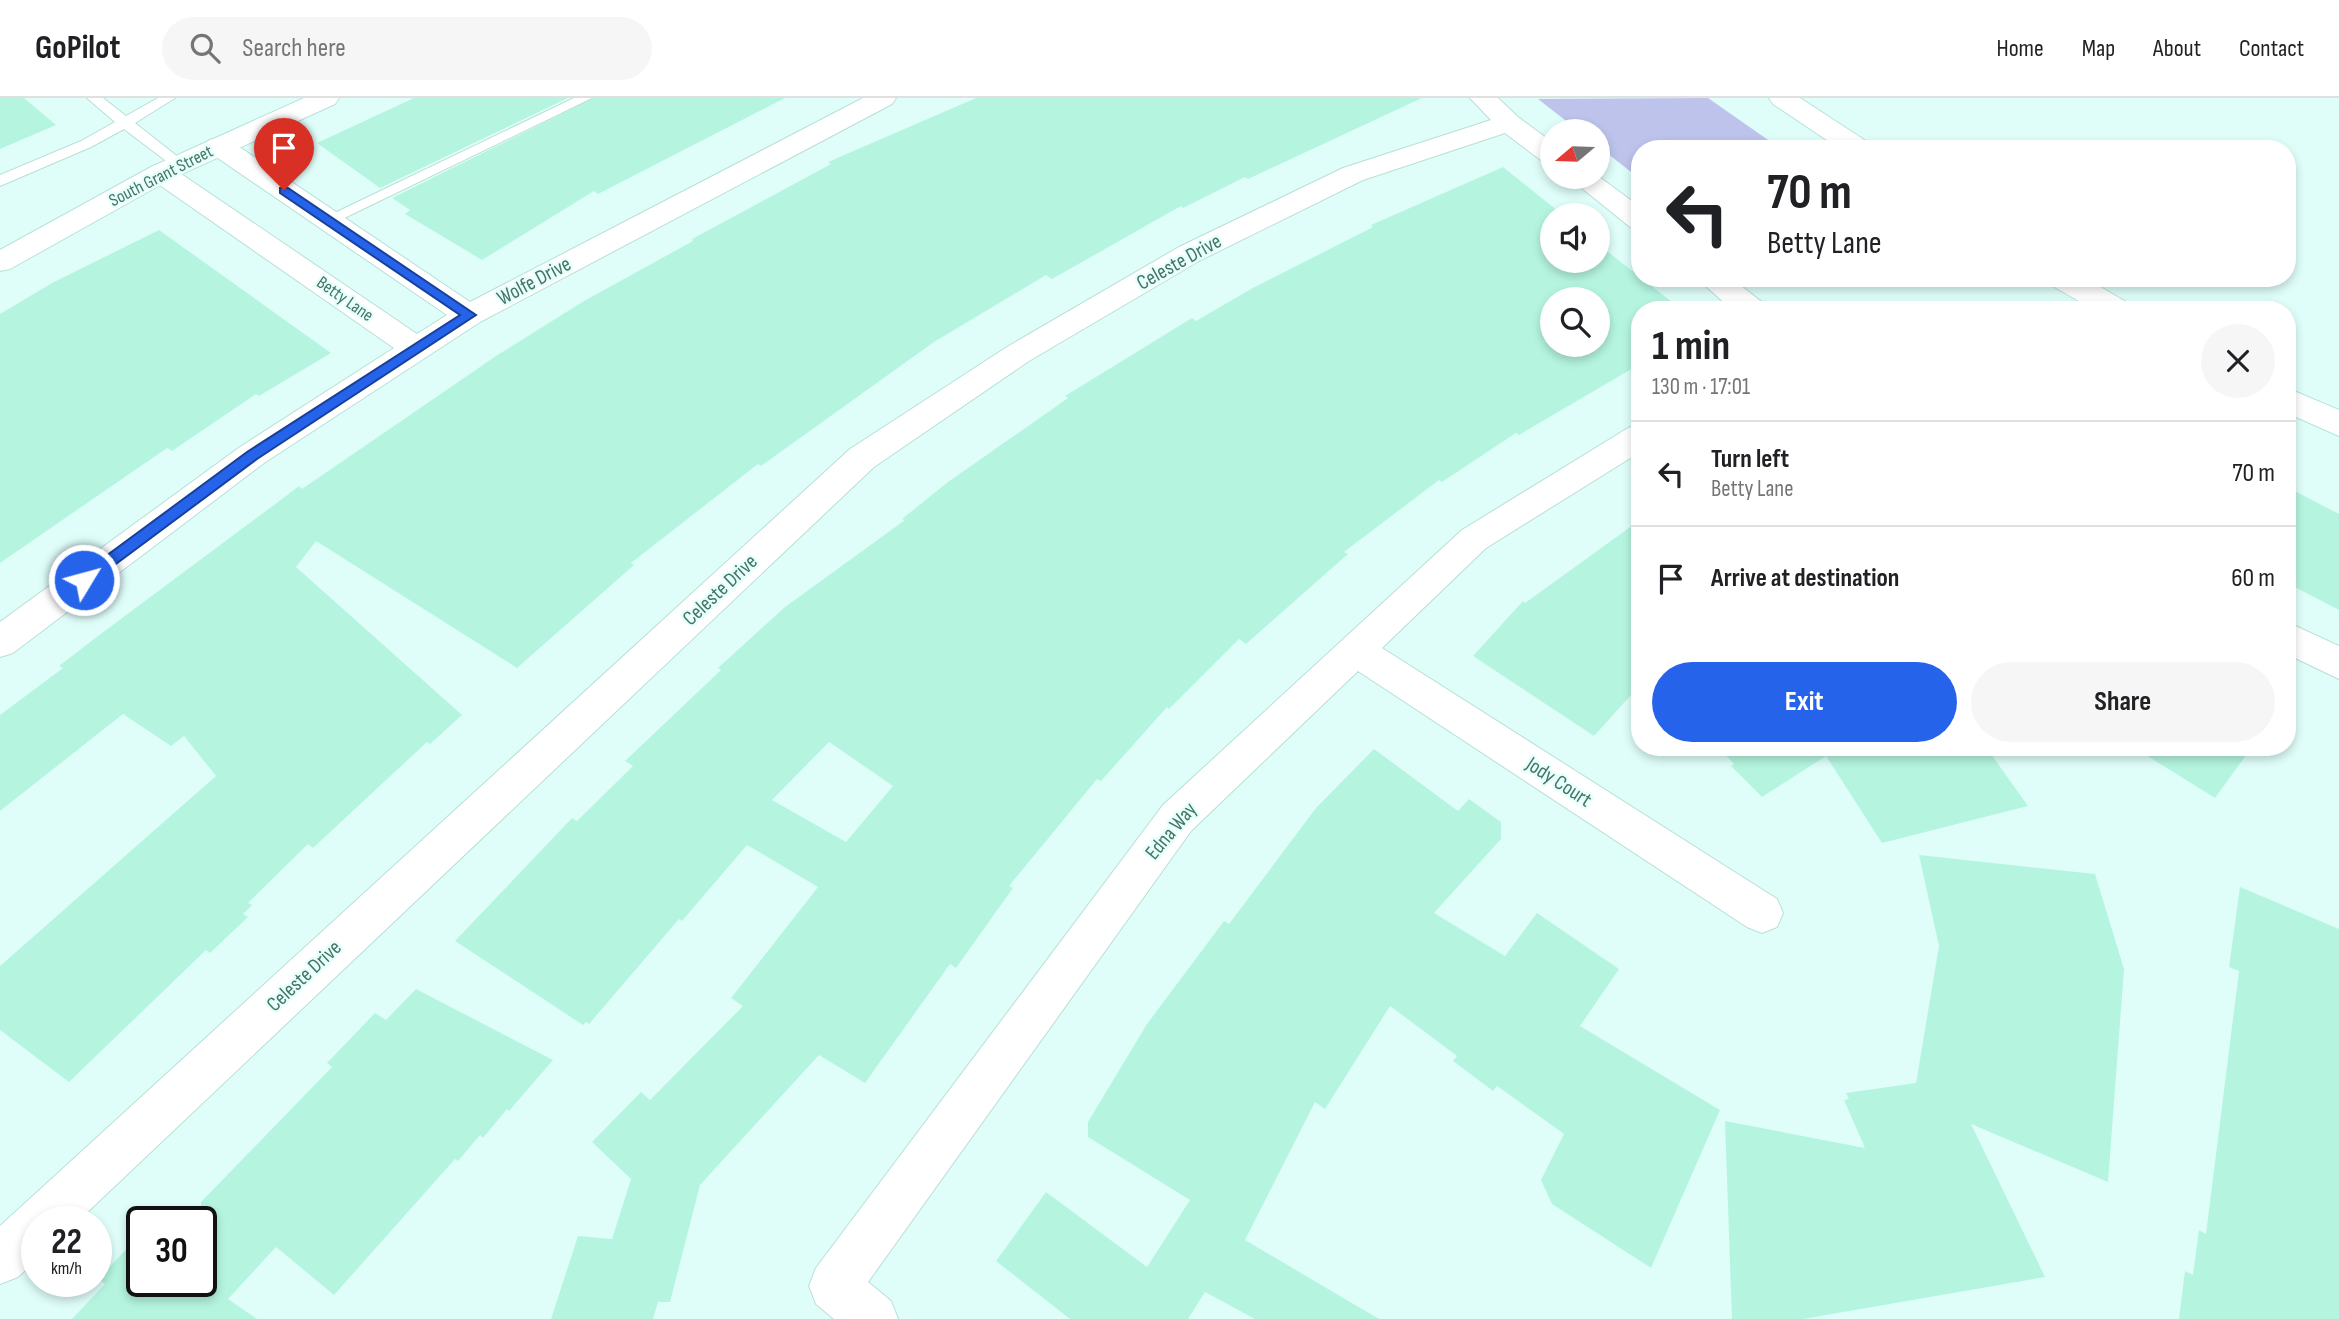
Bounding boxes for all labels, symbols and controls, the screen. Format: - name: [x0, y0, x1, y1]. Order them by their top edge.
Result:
- search box: [162, 17, 652, 80]
- text: GoPilot: [35, 28, 120, 68]
- icon: search: [186, 29, 224, 67]
- text: Search here: [242, 33, 346, 64]
- text: Home: [1996, 34, 2044, 63]
- text: Map: [2082, 34, 2115, 63]
- text: About: [2153, 34, 2201, 63]
- text: Contact: [2239, 34, 2304, 63]
- pin: [254, 118, 314, 190]
- north arrow: [1540, 119, 1610, 189]
- map controls: [1540, 119, 1610, 357]
- icon: arrive: [265, 129, 303, 167]
- street label: South Grant Street: [106, 141, 217, 211]
- text: 70 m: [1767, 164, 1852, 223]
- icon: left: [1652, 168, 1743, 259]
- button: sound: [1540, 203, 1610, 273]
- text: Betty Lane: [1767, 224, 1882, 263]
- street label: Celeste Drive: [1132, 229, 1226, 295]
- street label: Wolfe Drive: [493, 251, 575, 311]
- street label: Betty Lane: [313, 272, 377, 326]
- button: search: [1540, 287, 1610, 357]
- text: 1 min: [1652, 321, 1730, 372]
- button: close: [2201, 324, 2275, 398]
- text: 130 m · 17:01: [1652, 373, 1750, 401]
- text: Turn left: [1711, 444, 1789, 475]
- icon: left: [1652, 455, 1690, 493]
- text: 70 m: [2232, 458, 2275, 489]
- text: Betty Lane: [1711, 475, 1793, 503]
- position arrow: [47, 543, 121, 617]
- street label: Celeste Drive: [677, 549, 763, 631]
- icon: arrive: [1652, 560, 1690, 598]
- text: Arrive at destination: [1711, 563, 1899, 594]
- text: 60 m: [2231, 563, 2275, 594]
- button: Exit: [1652, 662, 1957, 742]
- button: Share: [1971, 662, 2275, 742]
- street label: Jody Court: [1521, 751, 1597, 812]
- street label: Edna Way: [1140, 797, 1202, 865]
- street label: Celeste Drive: [261, 935, 347, 1017]
- speed limit sign: 30: [126, 1206, 217, 1297]
- text: 22: [51, 1221, 82, 1264]
- text: km/h: [51, 1258, 82, 1279]

